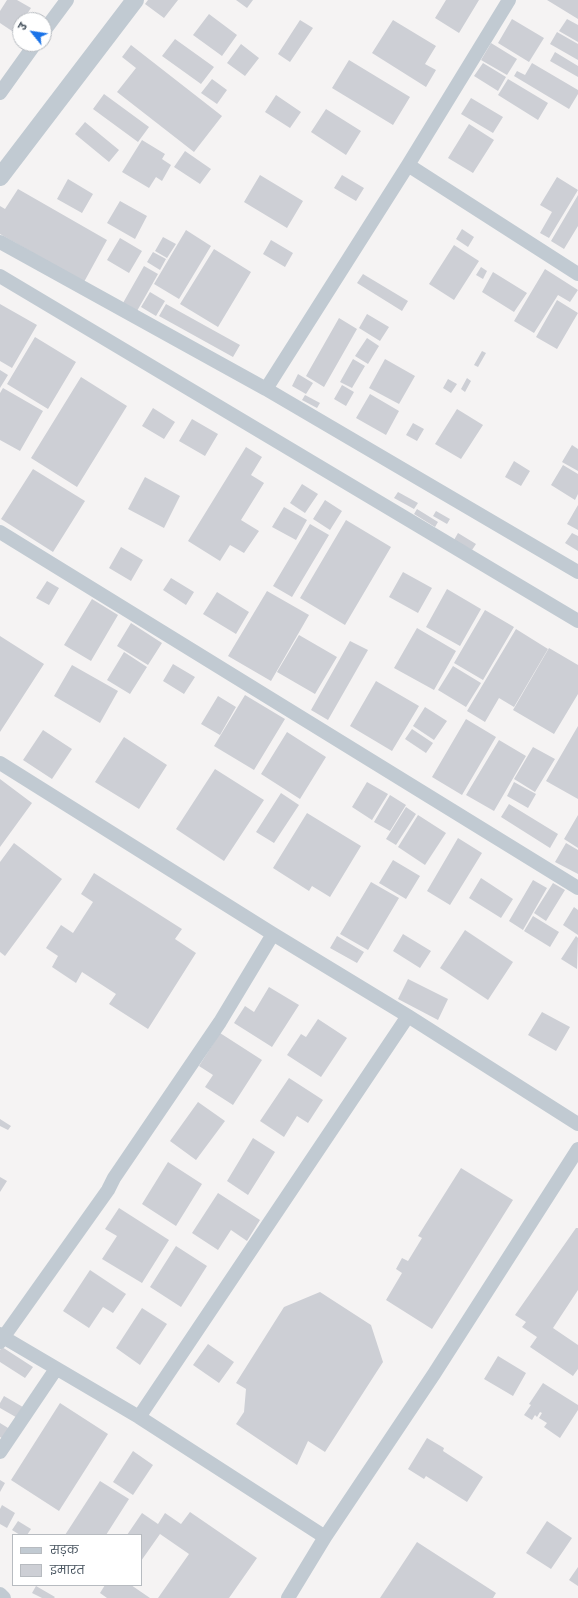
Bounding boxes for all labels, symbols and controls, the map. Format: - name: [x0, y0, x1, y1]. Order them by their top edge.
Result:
- north arrow: [12, 12, 52, 52]
- text: उ: [14, 20, 31, 33]
- legend: [12, 1534, 142, 1586]
- text: सड़क: [50, 1541, 79, 1558]
- text: इमारत: [50, 1561, 85, 1578]

